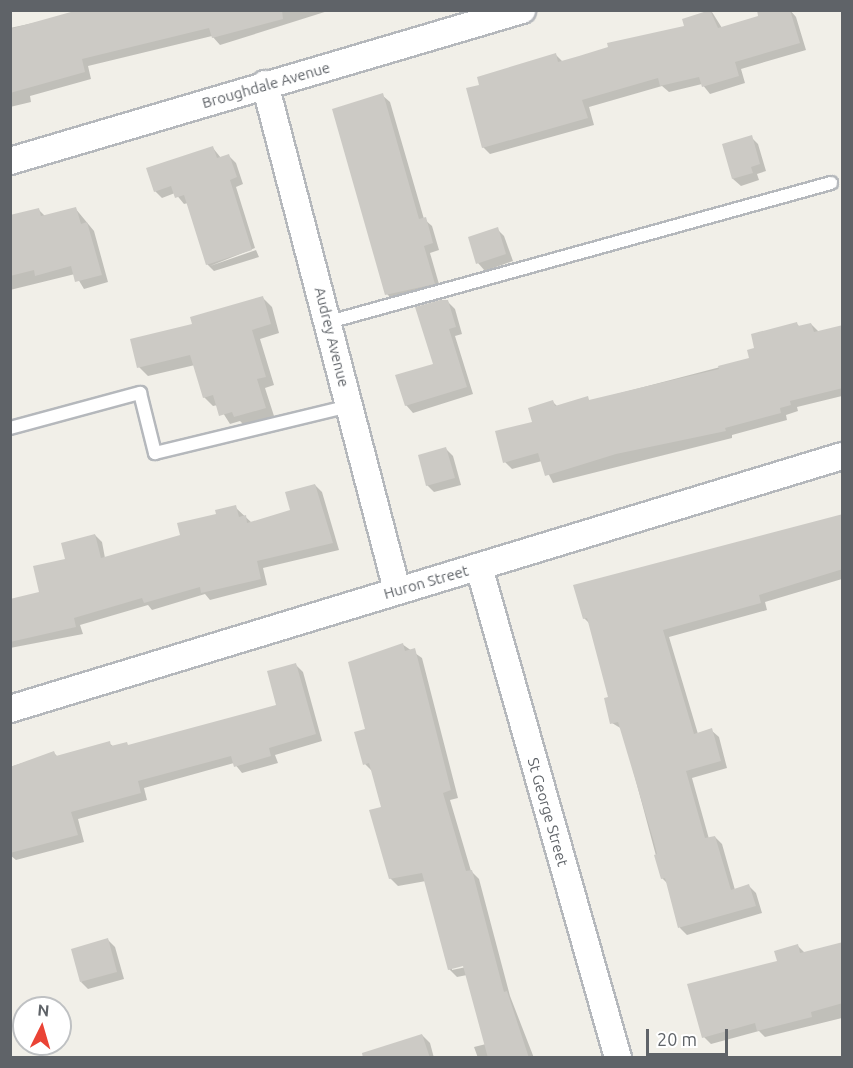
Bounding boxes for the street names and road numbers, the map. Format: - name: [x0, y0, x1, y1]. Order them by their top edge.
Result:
- street label: Broughdale Avenue: [200, 58, 332, 112]
- street label: Audrey Avenue: [311, 285, 353, 389]
- street label: Huron Street: [382, 561, 470, 603]
- street label: St George Street: [524, 756, 572, 868]

